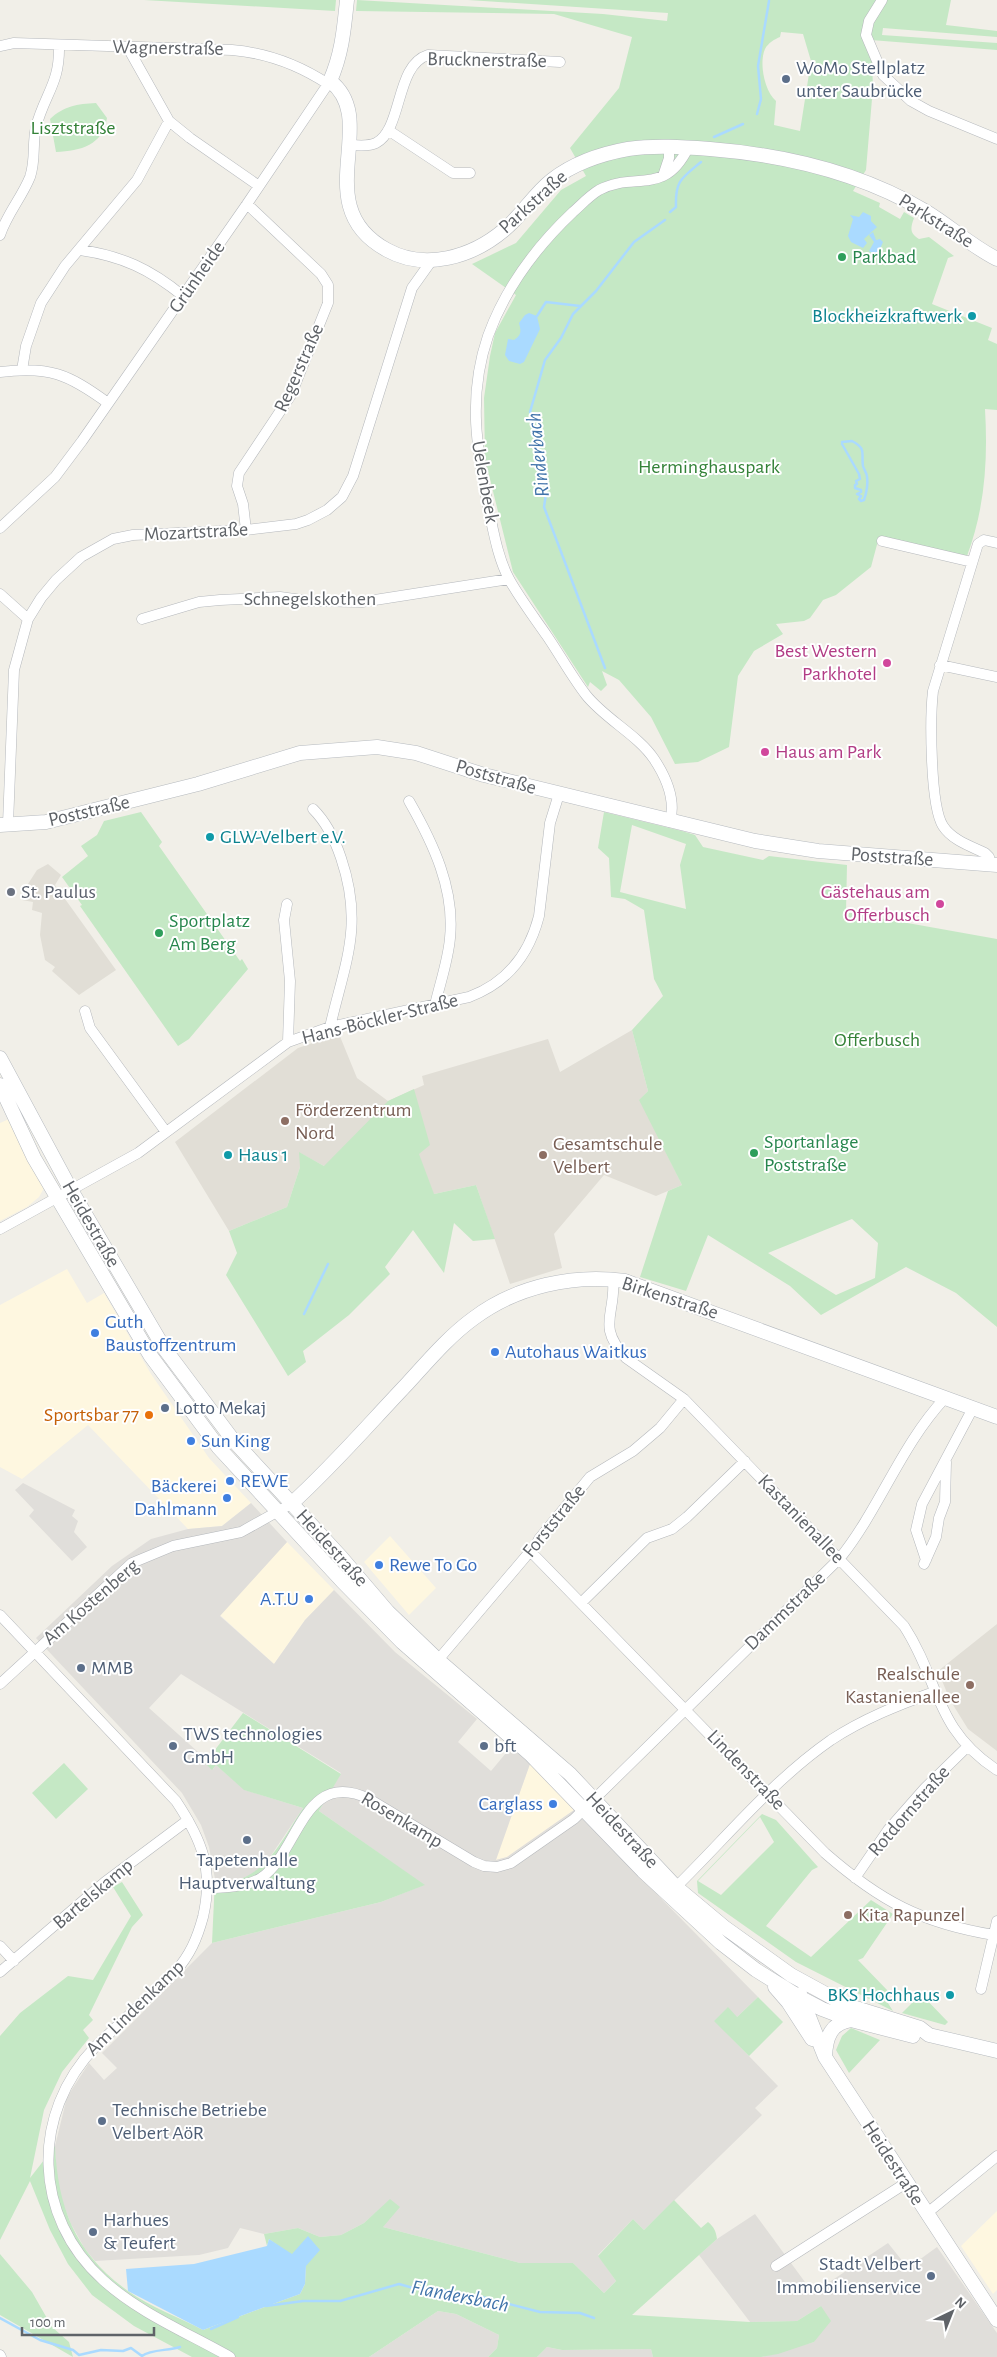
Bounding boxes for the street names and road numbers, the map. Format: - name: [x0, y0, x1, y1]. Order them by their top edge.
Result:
- street label: Wagnerstraße: [112, 37, 224, 59]
- street label: Brucknerstraße: [427, 49, 547, 71]
- street label: Parkstraße: [495, 166, 571, 238]
- street label: Parkstraße: [895, 190, 977, 252]
- street label: Grünheide: [165, 238, 229, 316]
- street label: Regerstraße: [271, 321, 327, 415]
- street label: Uelenbeek: [468, 439, 502, 525]
- street label: Mozartstraße: [143, 519, 249, 545]
- street label: Schnegelskothen: [244, 589, 376, 609]
- street label: Poststraße: [453, 756, 539, 798]
- street label: Poststraße: [46, 792, 132, 830]
- street label: Poststraße: [850, 844, 934, 870]
- street label: Hans-Böckler-Straße: [300, 990, 460, 1048]
- street label: Heidestraße: [58, 1177, 124, 1271]
- street label: Birkenstraße: [619, 1273, 721, 1323]
- street label: Kastanienallee: [754, 1471, 848, 1567]
- street label: Forststraße: [519, 1481, 589, 1561]
- street label: Heidestraße: [292, 1505, 372, 1591]
- street label: Am Kostenberg: [39, 1555, 143, 1649]
- street label: Dammstraße: [741, 1568, 829, 1654]
- street label: Lindenstraße: [703, 1726, 789, 1814]
- street label: Rotdornstraße: [865, 1762, 953, 1860]
- street label: Rosenkamp: [358, 1788, 446, 1852]
- street label: Heidestraße: [582, 1788, 662, 1872]
- street label: Bartelskamp: [49, 1855, 137, 1933]
- street label: Am Lindenkamp: [82, 1956, 188, 2060]
- street label: Heidestraße: [858, 2117, 928, 2209]

